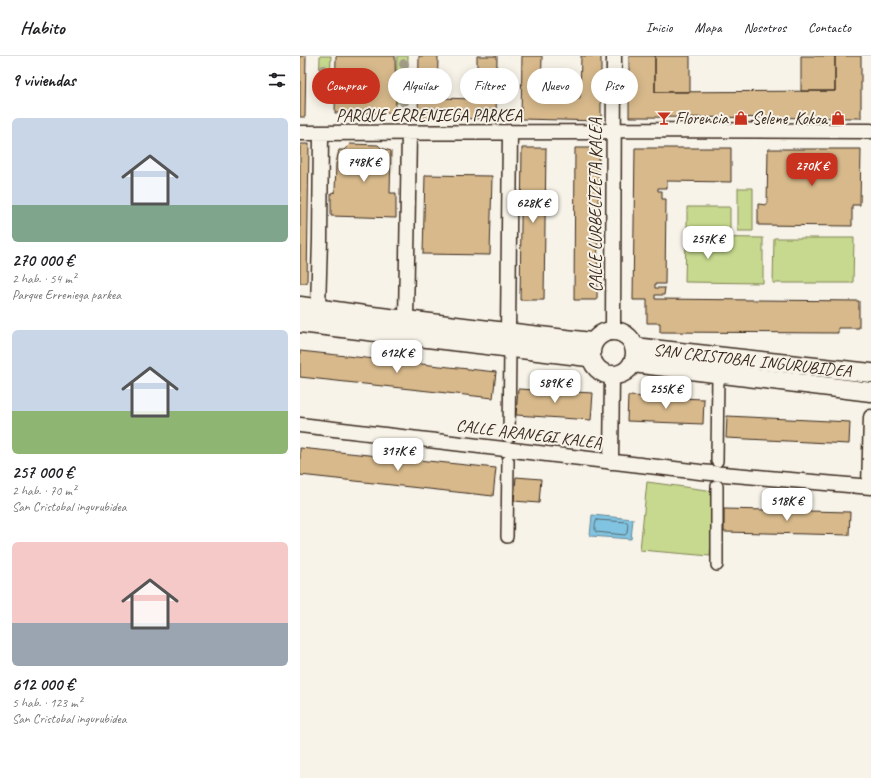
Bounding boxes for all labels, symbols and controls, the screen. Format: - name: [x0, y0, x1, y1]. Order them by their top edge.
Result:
- text: Habito: [20, 16, 65, 40]
- text: Inicio: [646, 19, 673, 36]
- text: Mapa: [695, 19, 722, 36]
- text: Nosotros: [744, 19, 786, 36]
- text: Contacto: [808, 19, 851, 36]
- chip: Comprar: [312, 68, 380, 104]
- chip: Alquilar: [388, 68, 452, 104]
- chip: Filtros: [460, 68, 519, 104]
- chip: Nuevo: [527, 68, 583, 104]
- chip: Piso: [591, 68, 638, 104]
- icon: filters: [266, 69, 288, 91]
- text: 9 viviendas: [12, 70, 76, 91]
- street label: PARQUE ERRENIEGA PARKEA: [336, 105, 522, 126]
- place label: Florencia: [675, 108, 729, 129]
- place label: Selene: [752, 108, 789, 129]
- place label: Kokoa: [794, 108, 829, 129]
- bar icon: Florencia: [656, 110, 672, 126]
- shop icon: Selene: [733, 110, 749, 126]
- shop icon: Kokoa: [830, 110, 846, 126]
- street label: CALLE LURBELTZETA KALEA: [585, 117, 606, 292]
- icon: home: [114, 144, 186, 216]
- pin: 748K €: [331, 149, 397, 183]
- pin: 270K €: [779, 153, 845, 187]
- text: 748K €: [347, 154, 381, 170]
- text: 270K €: [795, 158, 829, 174]
- pin: 628K €: [500, 190, 566, 224]
- text: 628K €: [516, 195, 550, 211]
- pin: 257K €: [675, 226, 741, 260]
- text: 257K €: [692, 231, 724, 247]
- text: 270 000 €: [12, 250, 74, 271]
- text: 2 hab. · 54 m²: [12, 271, 76, 287]
- text: Parque Erreniega parkea: [12, 287, 121, 303]
- street label: SAN CRISTOBAL INGURUBIDEA: [652, 339, 854, 381]
- pin: 612K €: [364, 340, 430, 374]
- text: 612K €: [380, 345, 414, 361]
- icon: home: [114, 356, 186, 428]
- pin: 589K €: [522, 370, 588, 404]
- text: 589K €: [539, 375, 571, 391]
- pin: 255K €: [633, 376, 699, 410]
- text: 255K €: [650, 381, 682, 397]
- street label: CALLE ARANEGI KALEA: [455, 415, 603, 453]
- pin: 317K €: [365, 438, 431, 472]
- text: 317K €: [381, 443, 415, 459]
- text: 257 000 €: [12, 462, 73, 483]
- text: 2 hab. · 70 m²: [12, 483, 76, 499]
- pin: 518K €: [754, 488, 820, 522]
- text: 518K €: [771, 493, 803, 509]
- text: San Cristobal ingurubidea: [12, 499, 126, 515]
- icon: home: [114, 568, 186, 640]
- text: 612 000 €: [12, 674, 74, 695]
- text: 5 hab. · 123 m²: [12, 695, 82, 711]
- text: San Cristobal ingurubidea: [12, 711, 126, 727]

